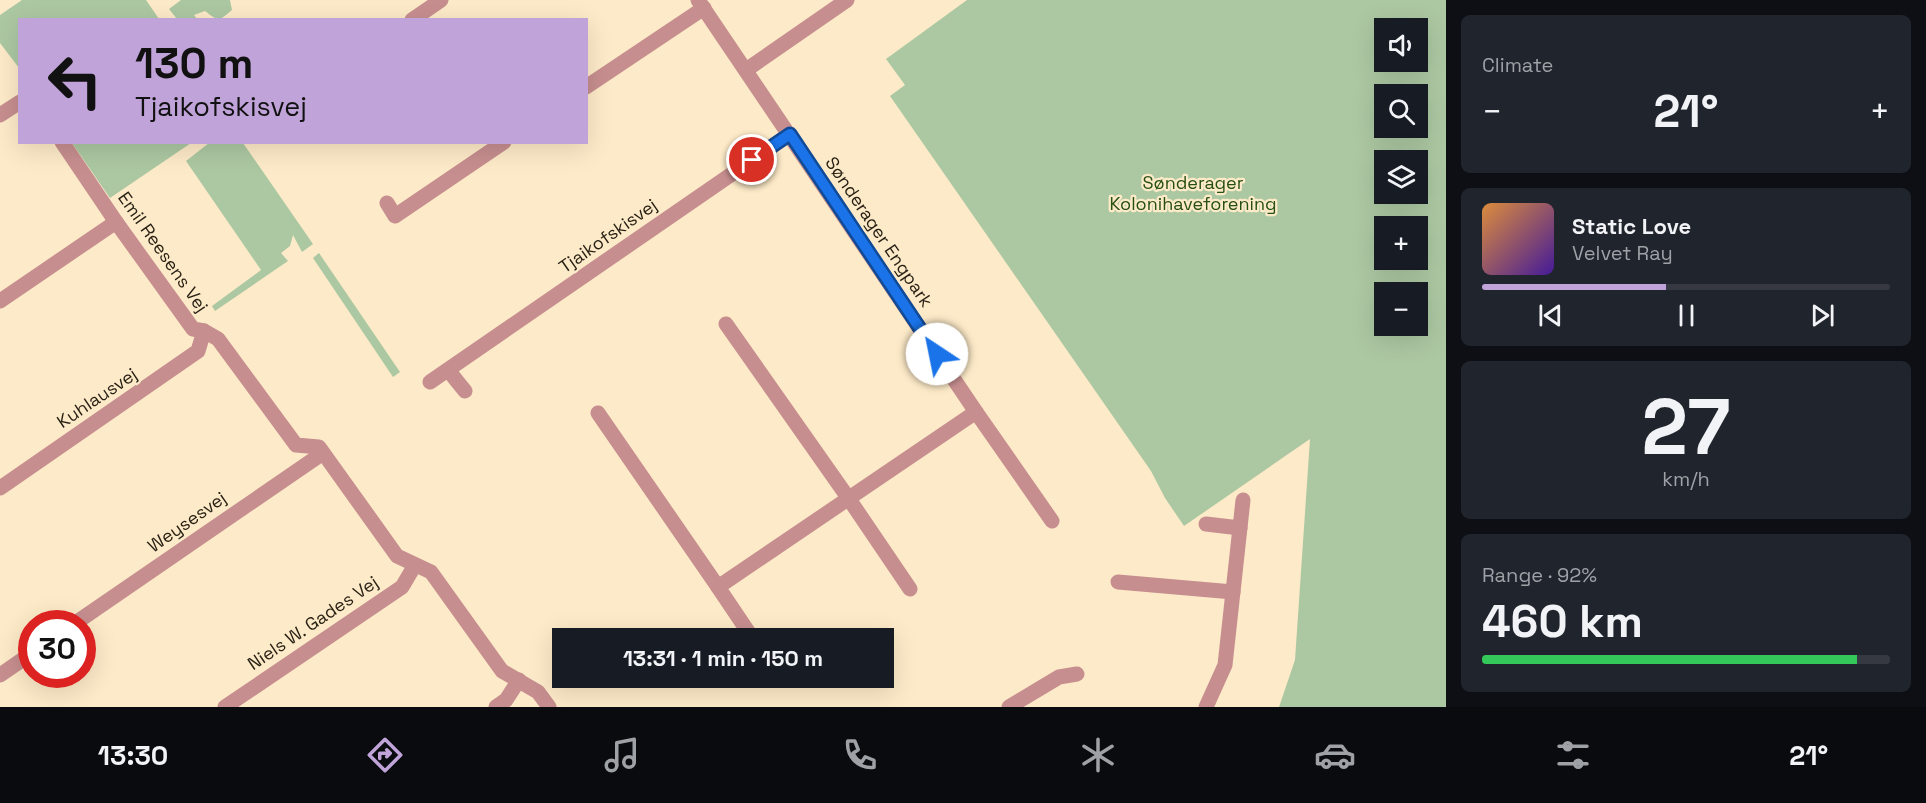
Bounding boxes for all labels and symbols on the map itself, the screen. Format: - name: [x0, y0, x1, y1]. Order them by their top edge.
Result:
- pin: [726, 134, 777, 185]
- street label: Sønderager Engpark: [820, 152, 939, 312]
- park label: Sønderager Kolonihaveforening: [1109, 171, 1277, 215]
- street label: Emil Reesens Vej: [113, 187, 214, 317]
- street label: Tjaikofskisvej: [554, 193, 661, 278]
- position arrow: [905, 322, 969, 386]
- street label: Kuhlausvej: [52, 362, 141, 433]
- street label: Weysesvej: [143, 486, 231, 557]
- street label: Niels W. Gades Vej: [243, 570, 382, 675]
- speed limit sign: 30: [18, 610, 96, 688]

